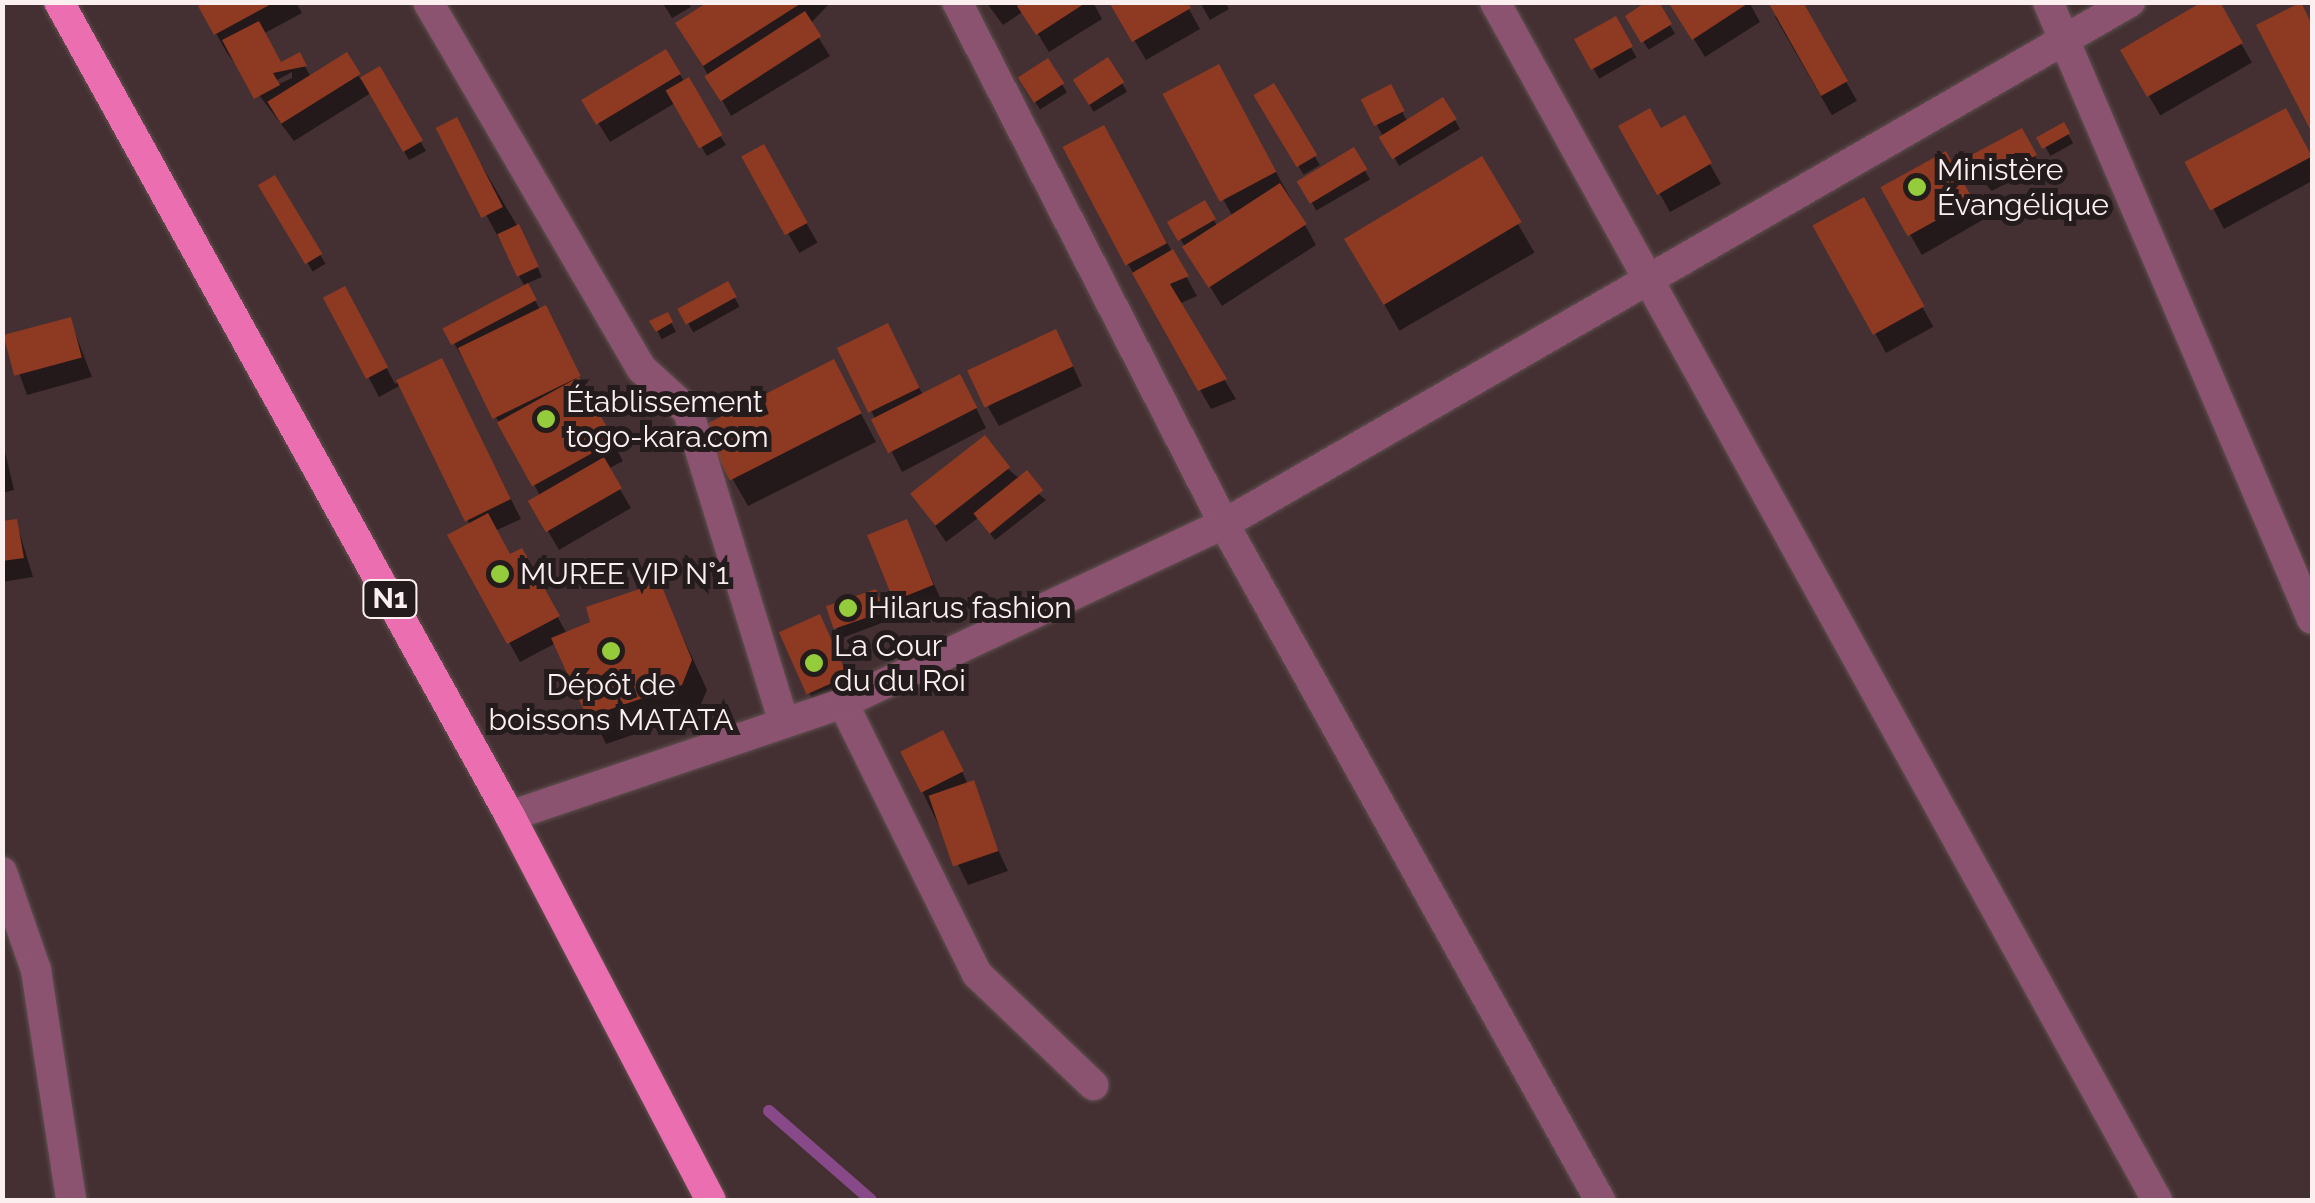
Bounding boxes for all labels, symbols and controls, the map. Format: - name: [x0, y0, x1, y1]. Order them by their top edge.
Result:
- place label: Ministère Évangélique: [1937, 152, 2109, 222]
- marker: Ministère Évangélique: [1906, 176, 1928, 198]
- place label: Établissement togo-kara.com: [566, 384, 769, 454]
- marker: Établissement togo-kara.com: [535, 408, 557, 430]
- place label: MUREE VIP N°1: [520, 556, 731, 592]
- marker: MUREE VIP N°1: [489, 563, 511, 585]
- road number: N1: [360, 576, 420, 622]
- place label: Hilarus fashion: [868, 590, 1072, 626]
- marker: Hilarus fashion: [837, 597, 859, 619]
- place label: La Cour du du Roi: [834, 628, 966, 698]
- marker: Dépôt de boissons MATATA: [600, 640, 622, 662]
- marker: La Cour du du Roi: [803, 652, 825, 674]
- place label: Dépôt de boissons MATATA: [489, 667, 733, 738]

